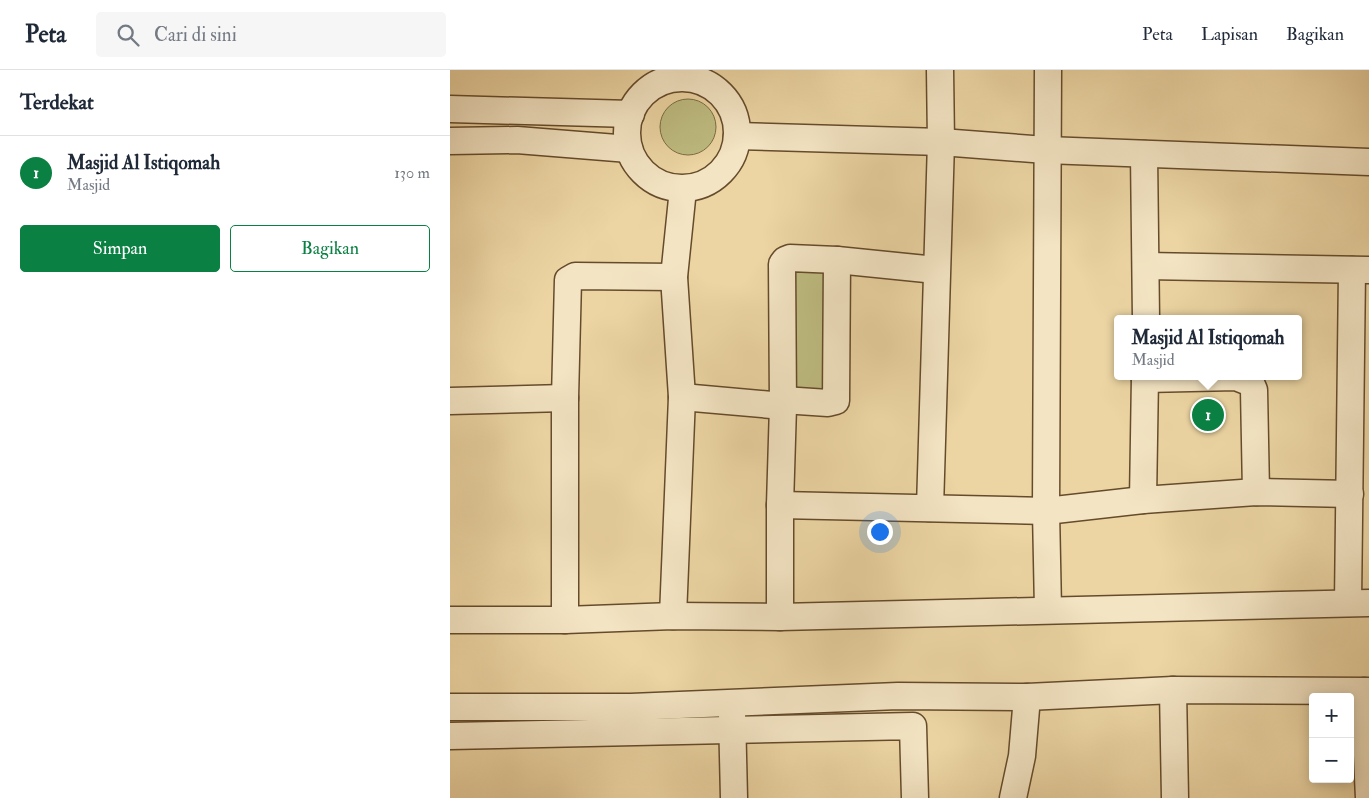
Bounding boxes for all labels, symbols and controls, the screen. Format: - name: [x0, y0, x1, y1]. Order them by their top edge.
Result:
- search box: [96, 12, 446, 57]
- text: Peta: [25, 19, 66, 50]
- icon: search: [114, 21, 142, 49]
- text: Cari di sini: [154, 23, 237, 47]
- text: Peta: [1142, 23, 1173, 46]
- text: Lapisan: [1201, 23, 1258, 46]
- text: Bagikan: [1286, 23, 1344, 46]
- text: Terdekat: [20, 89, 94, 116]
- text: Masjid Al Istiqomah: [67, 151, 220, 175]
- text: 1: [33, 163, 39, 183]
- text: 130 m: [394, 163, 430, 183]
- text: Masjid: [67, 175, 110, 195]
- button: Simpan: [20, 225, 220, 272]
- button: Bagikan: [230, 225, 430, 272]
- popup: [1114, 315, 1302, 380]
- text: Masjid Al Istiqomah: [1131, 326, 1285, 350]
- text: Masjid: [1131, 350, 1175, 370]
- pin: 1: [1192, 396, 1224, 434]
- your location: [867, 519, 893, 545]
- map controls: [1309, 693, 1354, 783]
- button: +: [1309, 693, 1354, 738]
- button: −: [1309, 738, 1354, 783]

